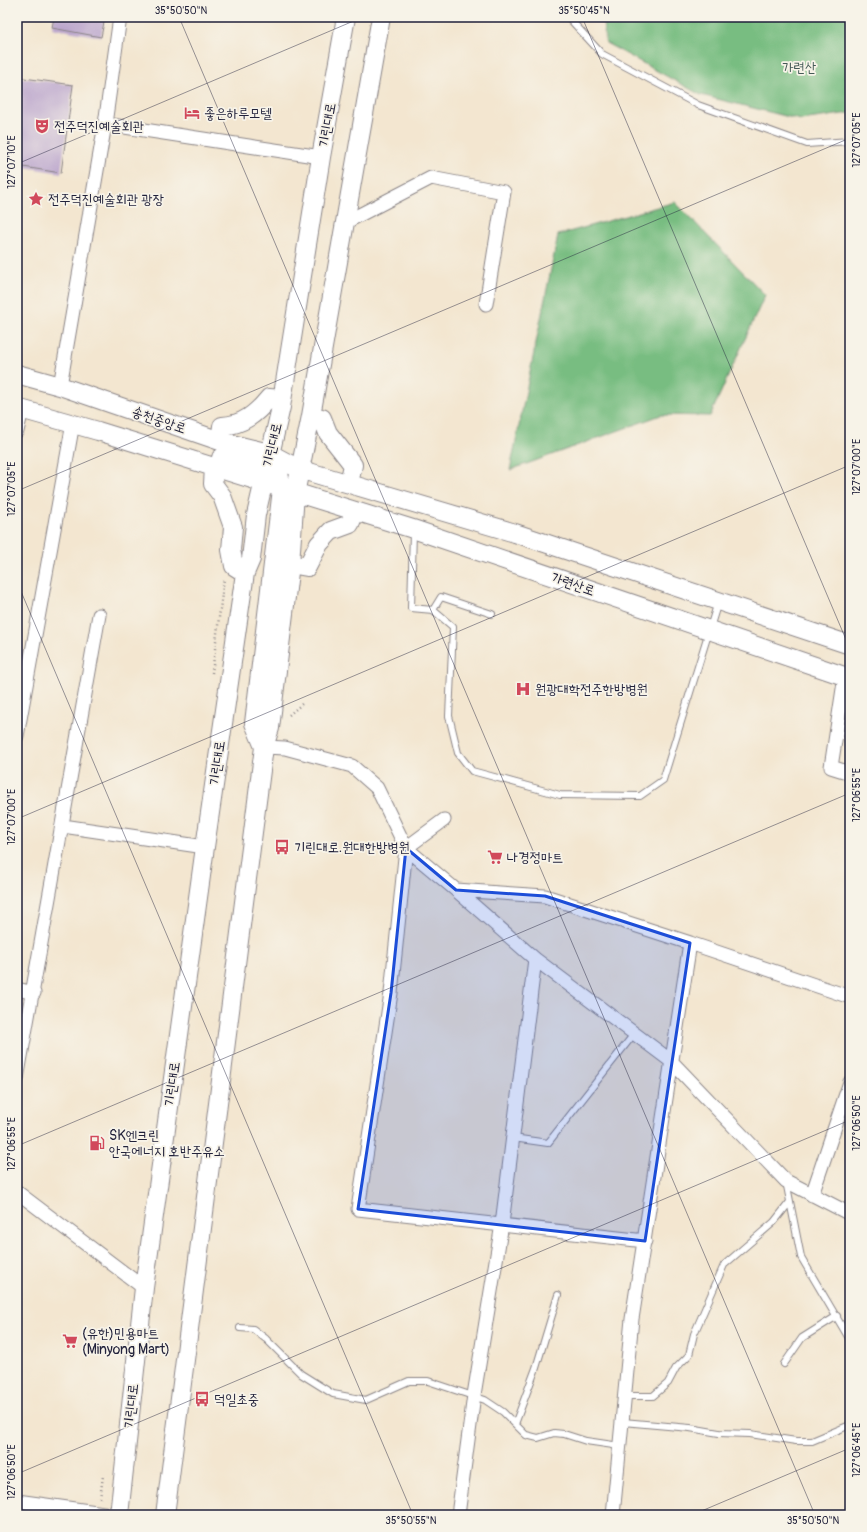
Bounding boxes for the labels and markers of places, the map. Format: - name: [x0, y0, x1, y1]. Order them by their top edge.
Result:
- hotel icon: 좋은하루모텔: [183, 104, 201, 122]
- place label: 좋은하루모텔: [204, 105, 272, 122]
- theatre icon: 전주덕진예술회관: [33, 117, 51, 135]
- place label: 전주덕진예술회관: [54, 118, 144, 135]
- place icon: 전주덕진예술회관 광장: [27, 190, 45, 208]
- place label: 전주덕진예술회관 광장: [48, 191, 164, 208]
- hospital icon: 원광대학전주한방병원: [514, 680, 532, 698]
- place label: 원광대학전주한방병원: [535, 681, 648, 698]
- bus stop icon: 기린대로.원대한방병원: [273, 838, 291, 856]
- place label: 기린대로.원대한방병원: [294, 839, 410, 856]
- supermarket icon: 나경정마트: [486, 848, 504, 866]
- place label: 나경정마트: [507, 849, 563, 866]
- place label: SK엔크린 안국에너지 호반주유소: [109, 1127, 225, 1160]
- fuel station icon: SK엔크린 안국에너지 호반주유소: [88, 1134, 106, 1152]
- place label: (유한)민용마트 (Minyong Mart): [82, 1325, 170, 1358]
- supermarket icon: (유한)민용마트 (Minyong Mart): [61, 1332, 79, 1350]
- bus stop icon: 덕일초중: [193, 1390, 211, 1408]
- place label: 덕일초중: [214, 1391, 259, 1408]

